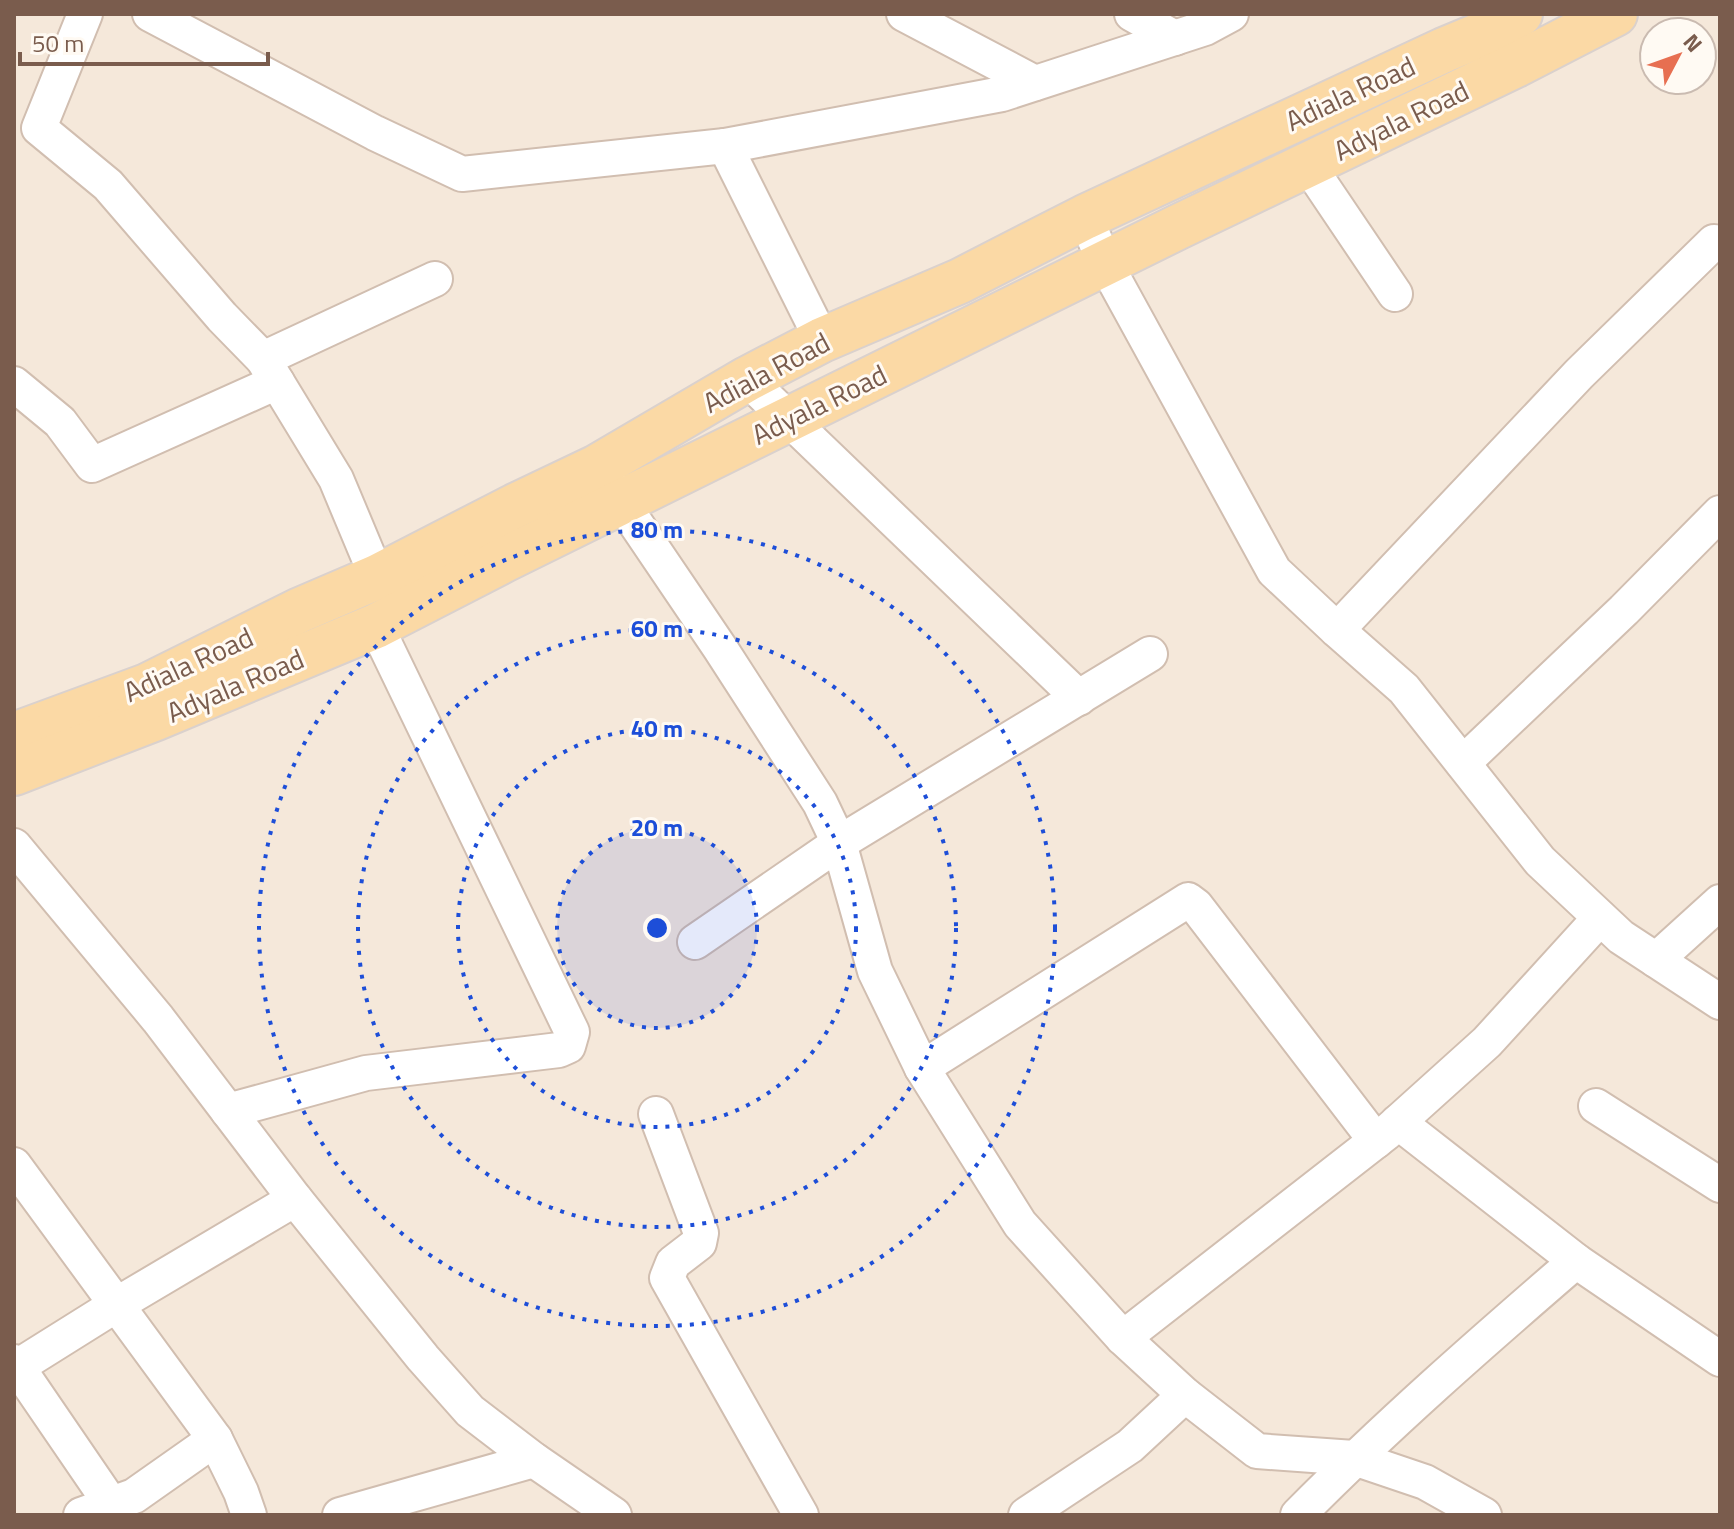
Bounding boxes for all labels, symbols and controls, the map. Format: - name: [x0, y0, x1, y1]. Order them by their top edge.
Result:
- scale bar: [20, 16, 268, 66]
- north arrow: [1638, 16, 1718, 96]
- text: 50 m: [32, 25, 84, 61]
- text: N: [1675, 26, 1711, 60]
- street label: Adiala Road: [1278, 44, 1422, 142]
- street label: Adyala Road: [1326, 69, 1476, 171]
- street label: Adiala Road: [695, 320, 837, 424]
- street label: Adyala Road: [744, 353, 894, 455]
- text: 80 m: [631, 511, 683, 547]
- text: 60 m: [631, 610, 683, 646]
- street label: Adiala Road: [116, 615, 260, 713]
- street label: Adyala Road: [159, 637, 311, 733]
- text: 40 m: [631, 710, 683, 746]
- text: 20 m: [631, 809, 683, 845]
- centre of rings: [643, 914, 671, 942]

